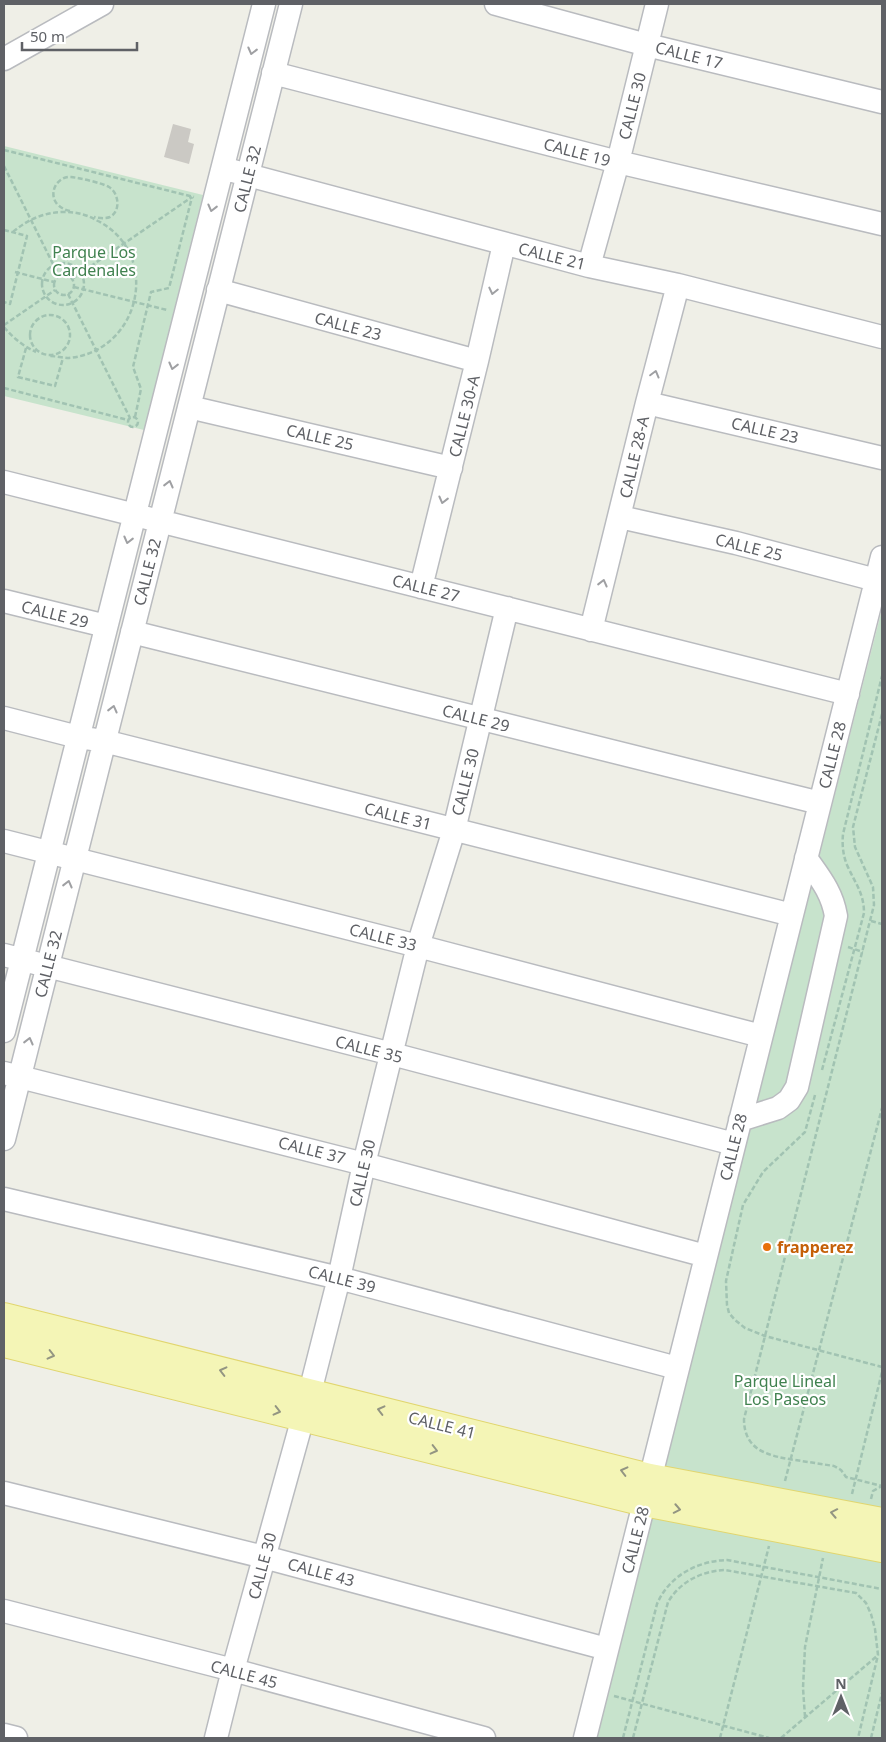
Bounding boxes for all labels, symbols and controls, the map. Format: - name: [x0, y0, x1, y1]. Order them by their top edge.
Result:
- scale bar: [22, 20, 138, 52]
- text: 50 m: [30, 26, 65, 46]
- street label: CALLE 17: [653, 36, 725, 74]
- one-way arrow: [248, 46, 258, 55]
- street label: CALLE 30: [613, 70, 651, 142]
- street label: CALLE 19: [541, 133, 613, 171]
- street label: CALLE 32: [228, 143, 266, 215]
- one-way arrow: [208, 204, 218, 212]
- street label: CALLE 21: [516, 237, 588, 275]
- park label: Parque Los Cardenales: [52, 241, 136, 281]
- one-way arrow: [488, 287, 499, 296]
- street label: CALLE 23: [312, 307, 384, 345]
- one-way arrow: [168, 361, 178, 370]
- one-way arrow: [649, 370, 659, 379]
- street label: CALLE 30-A: [443, 372, 485, 459]
- street label: CALLE 23: [729, 412, 801, 448]
- street label: CALLE 28-A: [614, 413, 654, 500]
- street label: CALLE 25: [284, 419, 356, 455]
- one-way arrow: [164, 480, 174, 488]
- one-way arrow: [438, 496, 449, 505]
- street label: CALLE 25: [713, 528, 785, 566]
- one-way arrow: [123, 536, 134, 545]
- street label: CALLE 32: [128, 536, 166, 608]
- street label: CALLE 27: [390, 569, 462, 607]
- one-way arrow: [598, 579, 608, 587]
- street label: CALLE 29: [19, 595, 91, 633]
- street label: CALLE 29: [440, 699, 512, 737]
- one-way arrow: [107, 706, 117, 714]
- street label: CALLE 28: [813, 719, 851, 791]
- street label: CALLE 30: [446, 746, 484, 818]
- street label: CALLE 31: [362, 797, 434, 835]
- one-way arrow: [63, 880, 73, 888]
- street label: CALLE 33: [347, 918, 419, 956]
- street label: CALLE 32: [29, 928, 67, 1000]
- street label: CALLE 35: [333, 1030, 405, 1068]
- one-way arrow: [23, 1038, 33, 1046]
- street label: CALLE 28: [714, 1111, 752, 1183]
- street label: CALLE 37: [276, 1131, 348, 1169]
- street label: CALLE 30: [344, 1137, 380, 1209]
- place label: frapperez: [777, 1236, 854, 1258]
- marker: frapperez: [761, 1241, 773, 1253]
- street label: CALLE 39: [306, 1260, 378, 1298]
- one-way arrow: [47, 1349, 56, 1360]
- one-way arrow: [219, 1366, 228, 1377]
- park label: Parque Lineal Los Paseos: [734, 1370, 836, 1410]
- one-way arrow: [272, 1405, 281, 1416]
- one-way arrow: [377, 1405, 386, 1416]
- street label: CALLE 41: [406, 1406, 478, 1444]
- one-way arrow: [430, 1444, 439, 1455]
- one-way arrow: [619, 1466, 628, 1477]
- one-way arrow: [673, 1503, 682, 1513]
- street label: CALLE 28: [616, 1504, 654, 1576]
- one-way arrow: [830, 1509, 839, 1519]
- street label: CALLE 30: [243, 1530, 281, 1602]
- street label: CALLE 43: [285, 1553, 357, 1591]
- street label: CALLE 45: [208, 1655, 280, 1693]
- north arrow: [816, 1672, 866, 1722]
- text: N: [835, 1674, 847, 1693]

